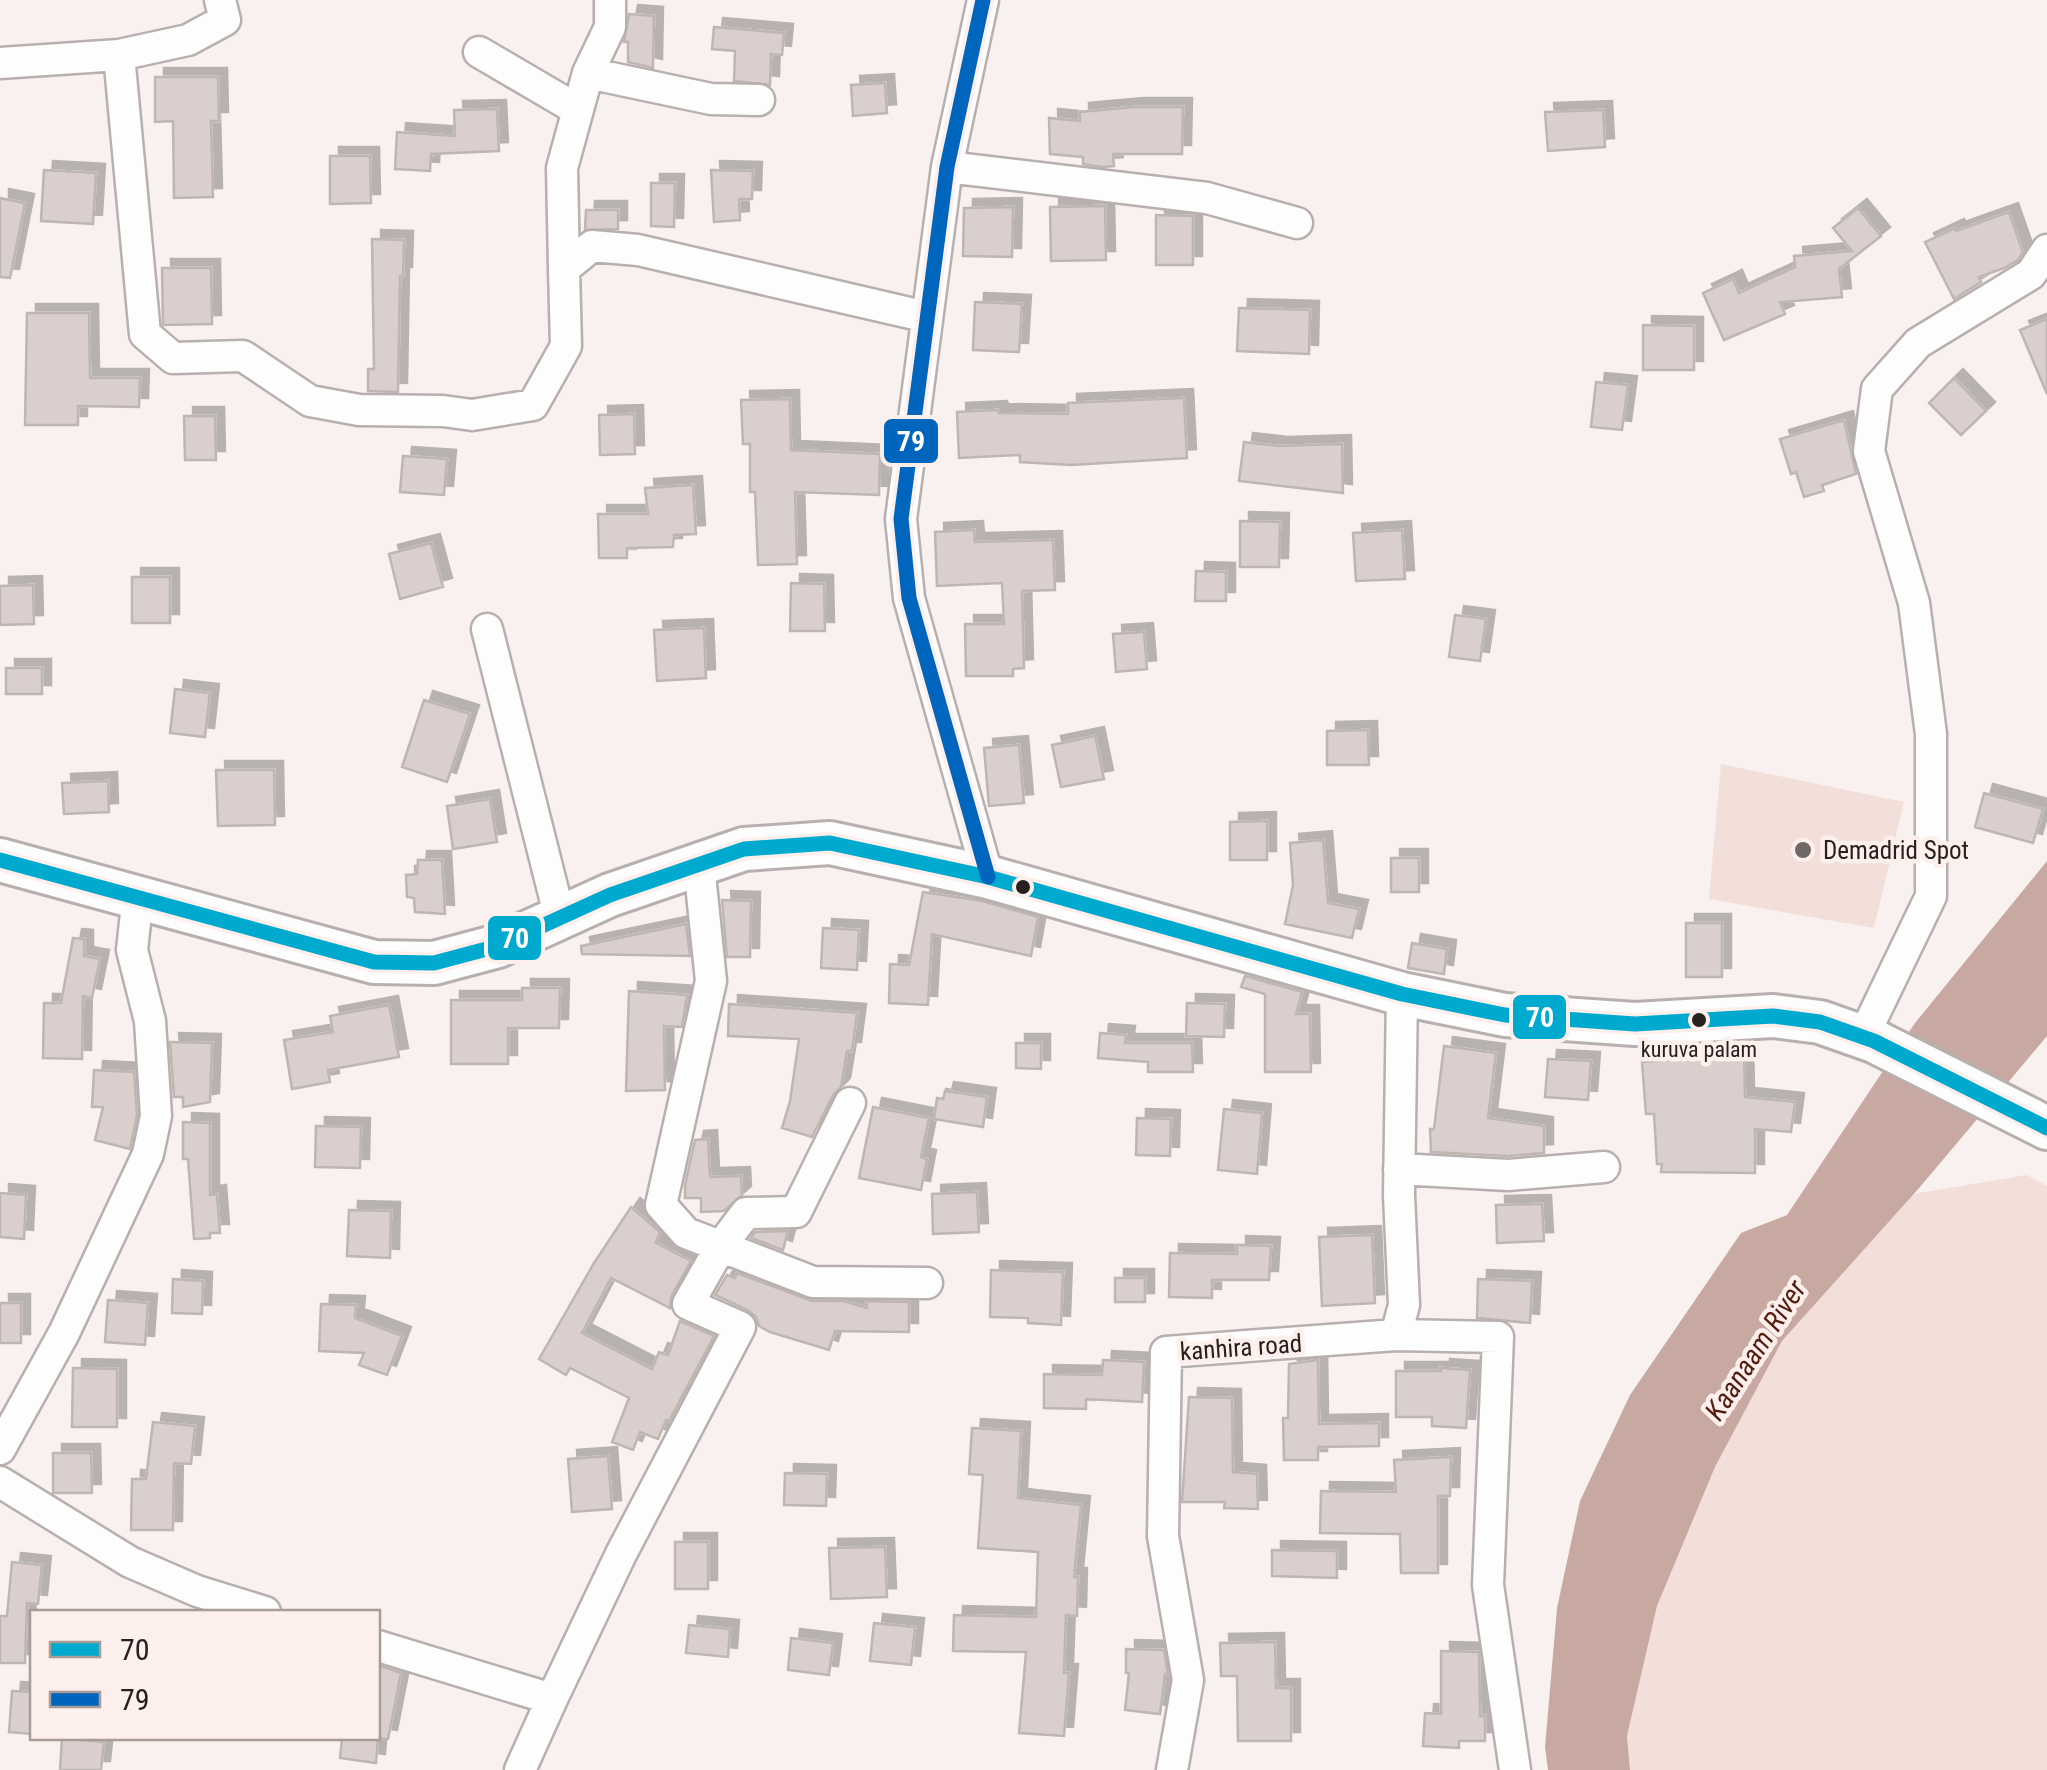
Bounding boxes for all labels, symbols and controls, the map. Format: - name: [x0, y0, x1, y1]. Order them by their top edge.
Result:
- line badge: 79: [882, 417, 940, 465]
- text: 79: [897, 425, 925, 458]
- place label: Demadrid Spot: [1823, 836, 1969, 865]
- marker: Demadrid Spot: [1792, 839, 1814, 861]
- unlabelled marker: [1013, 877, 1033, 897]
- line badge: 70: [486, 914, 543, 962]
- text: 70: [501, 922, 529, 955]
- line badge: 70: [1511, 993, 1568, 1041]
- text: 70: [1526, 1001, 1554, 1034]
- marker: kuruva palam: [1689, 1010, 1709, 1030]
- place label: kuruva palam: [1641, 1037, 1757, 1062]
- water label: Kaanaam River: [1698, 1274, 1813, 1426]
- street label: kanhira road: [1179, 1329, 1303, 1366]
- legend: [30, 1610, 380, 1740]
- text: 70: [120, 1632, 150, 1667]
- text: 79: [120, 1682, 150, 1717]

